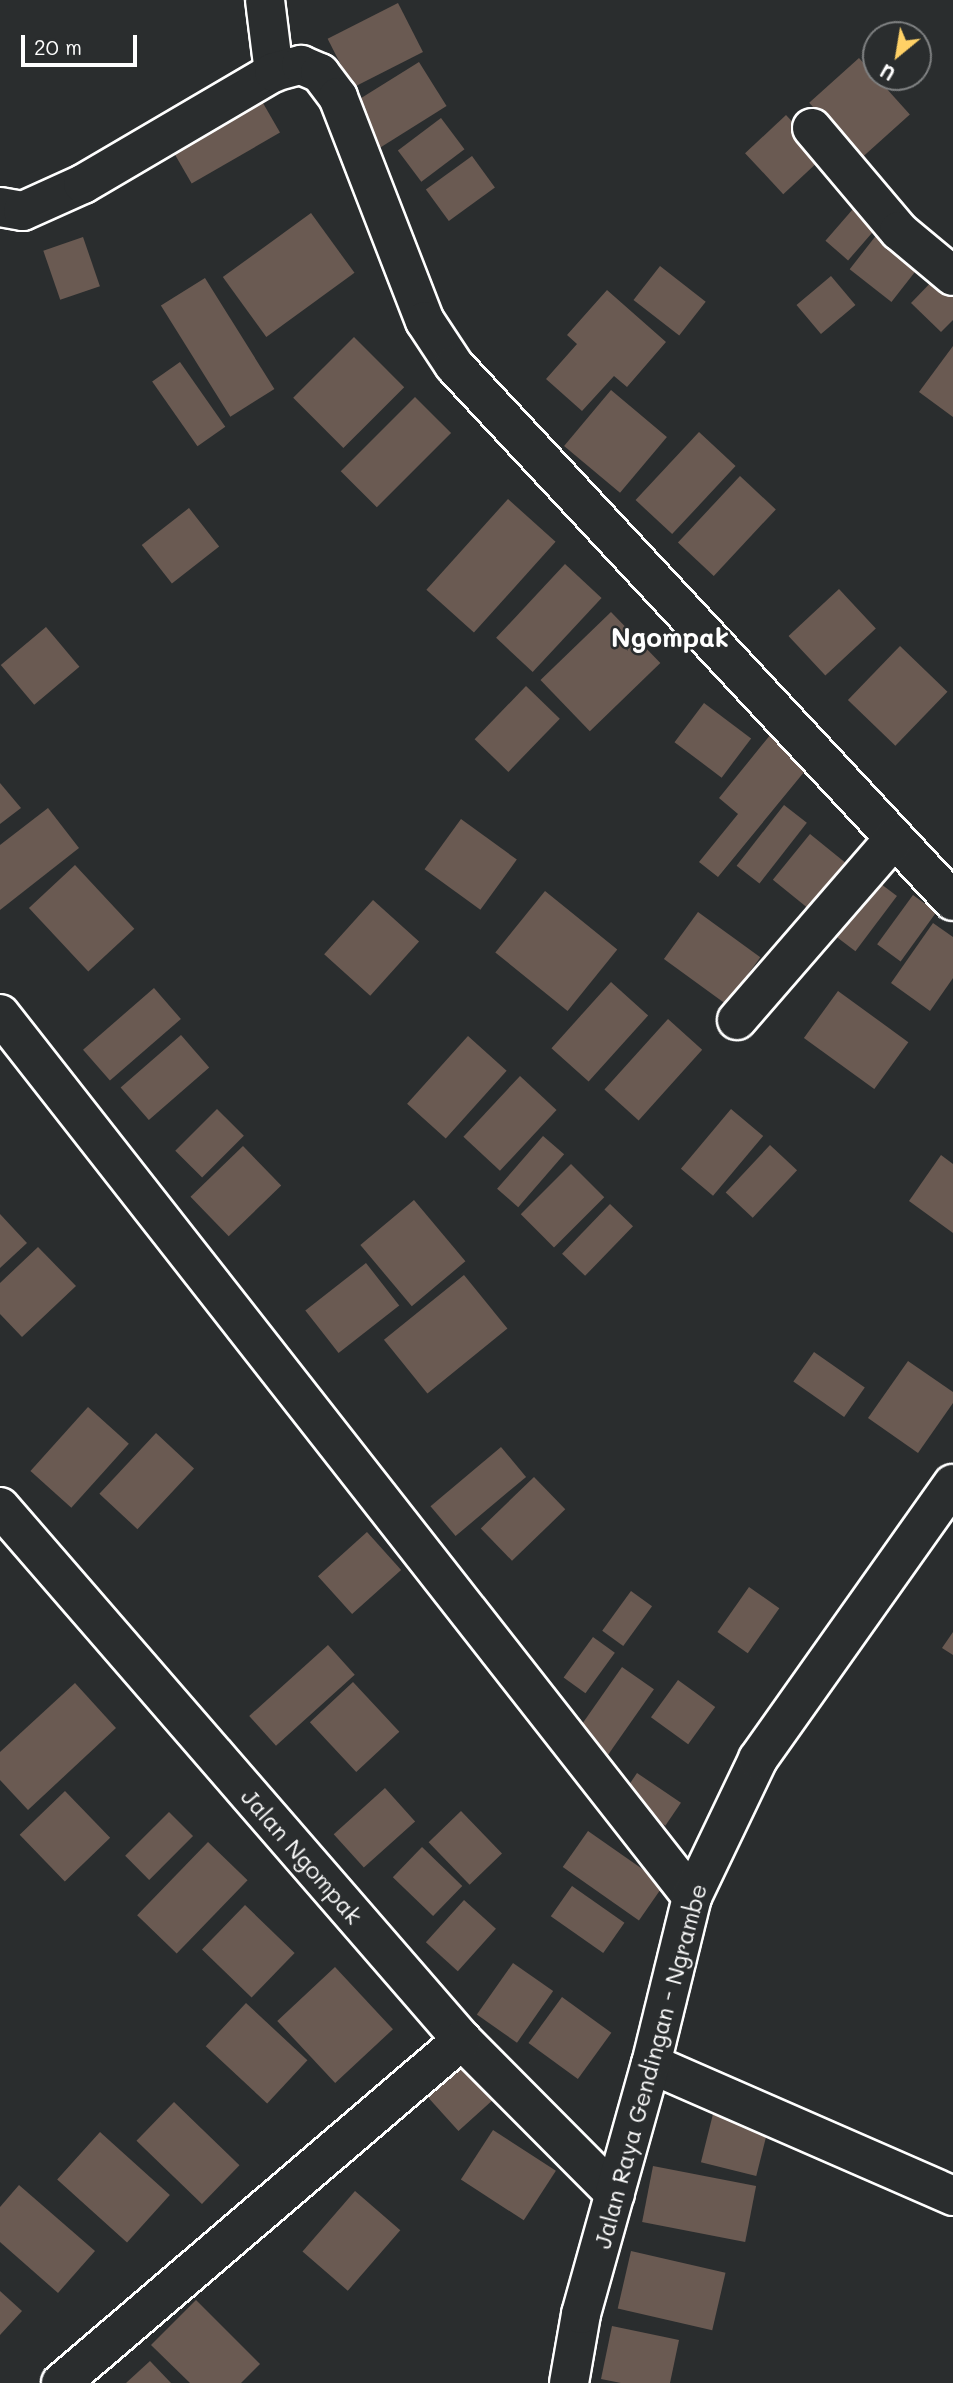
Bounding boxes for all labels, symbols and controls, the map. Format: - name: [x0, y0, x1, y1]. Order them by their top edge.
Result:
- scale bar: [24, 21, 140, 65]
- north arrow: [862, 21, 932, 91]
- text: 20 m: [34, 33, 82, 60]
- text: U: [875, 59, 899, 87]
- district label: Ngompak: [611, 622, 729, 654]
- street label: Jalan Ngompak: [236, 1783, 368, 1929]
- street label: Jalan Raya Gendingan - Ngrambe: [588, 1881, 712, 2251]

